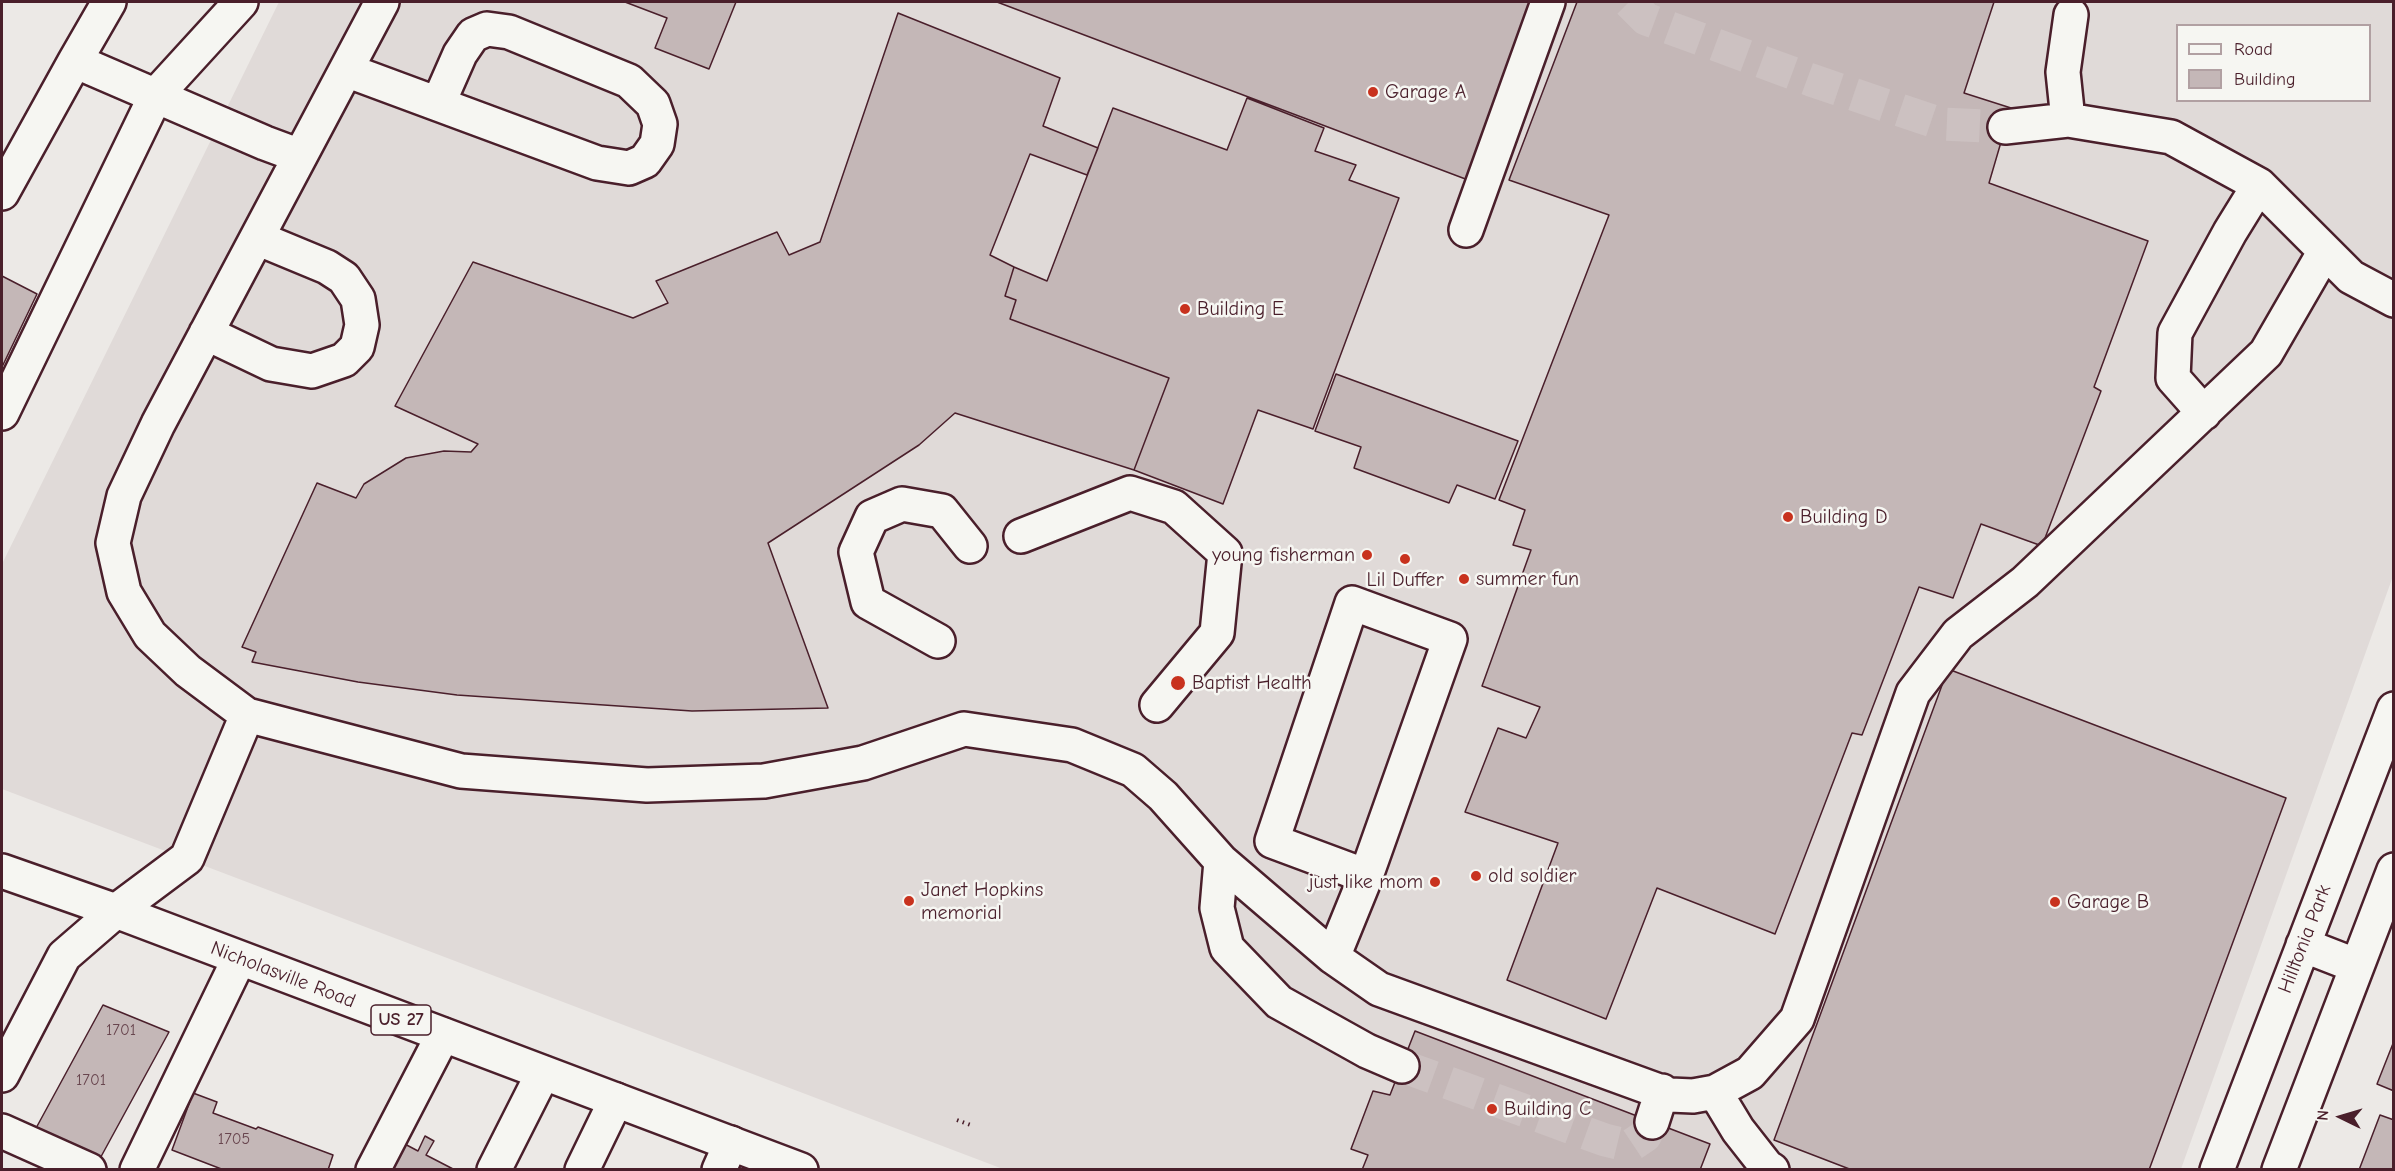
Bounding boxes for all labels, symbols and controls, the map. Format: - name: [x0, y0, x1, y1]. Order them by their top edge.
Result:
- legend: [2176, 24, 2371, 102]
- text: Road: [2234, 39, 2273, 60]
- text: Building: [2234, 69, 2296, 90]
- place label: Garage A: [1385, 80, 1466, 104]
- marker: Garage A: [1366, 85, 1380, 99]
- place label: Building E: [1197, 297, 1284, 321]
- marker: Building E: [1178, 302, 1192, 316]
- place label: Building D: [1800, 505, 1888, 529]
- marker: Building D: [1781, 510, 1795, 524]
- place label: young fisherman: [1212, 543, 1355, 567]
- marker: young fisherman: [1360, 548, 1374, 562]
- marker: Lil Duffer: [1398, 552, 1412, 566]
- place label: summer fun: [1476, 567, 1579, 591]
- place label: Lil Duffer: [1366, 568, 1444, 592]
- marker: summer fun: [1457, 572, 1471, 586]
- place label: Baptist Health: [1192, 671, 1312, 695]
- marker: Baptist Health: [1169, 674, 1187, 692]
- place label: old soldier: [1488, 864, 1577, 888]
- marker: old soldier: [1469, 869, 1483, 883]
- place label: just like mom: [1309, 870, 1423, 894]
- marker: just like mom: [1428, 875, 1442, 889]
- place label: Janet Hopkins memorial: [921, 878, 1043, 925]
- street label: Hilltonia Park: [2273, 881, 2337, 997]
- place label: Garage B: [2067, 890, 2149, 914]
- marker: Janet Hopkins memorial: [902, 894, 916, 908]
- marker: Garage B: [2048, 895, 2062, 909]
- street label: Nicholasville Road: [207, 936, 359, 1014]
- road number: US 27: [371, 1005, 431, 1035]
- house number: 1701: [106, 1020, 136, 1040]
- house number: 1701: [76, 1070, 106, 1090]
- north arrow: [2311, 1087, 2371, 1147]
- place label: Building C: [1504, 1097, 1591, 1121]
- marker: Building C: [1485, 1102, 1499, 1116]
- text: N: [2314, 1109, 2332, 1121]
- house number: 1705: [218, 1129, 250, 1149]

